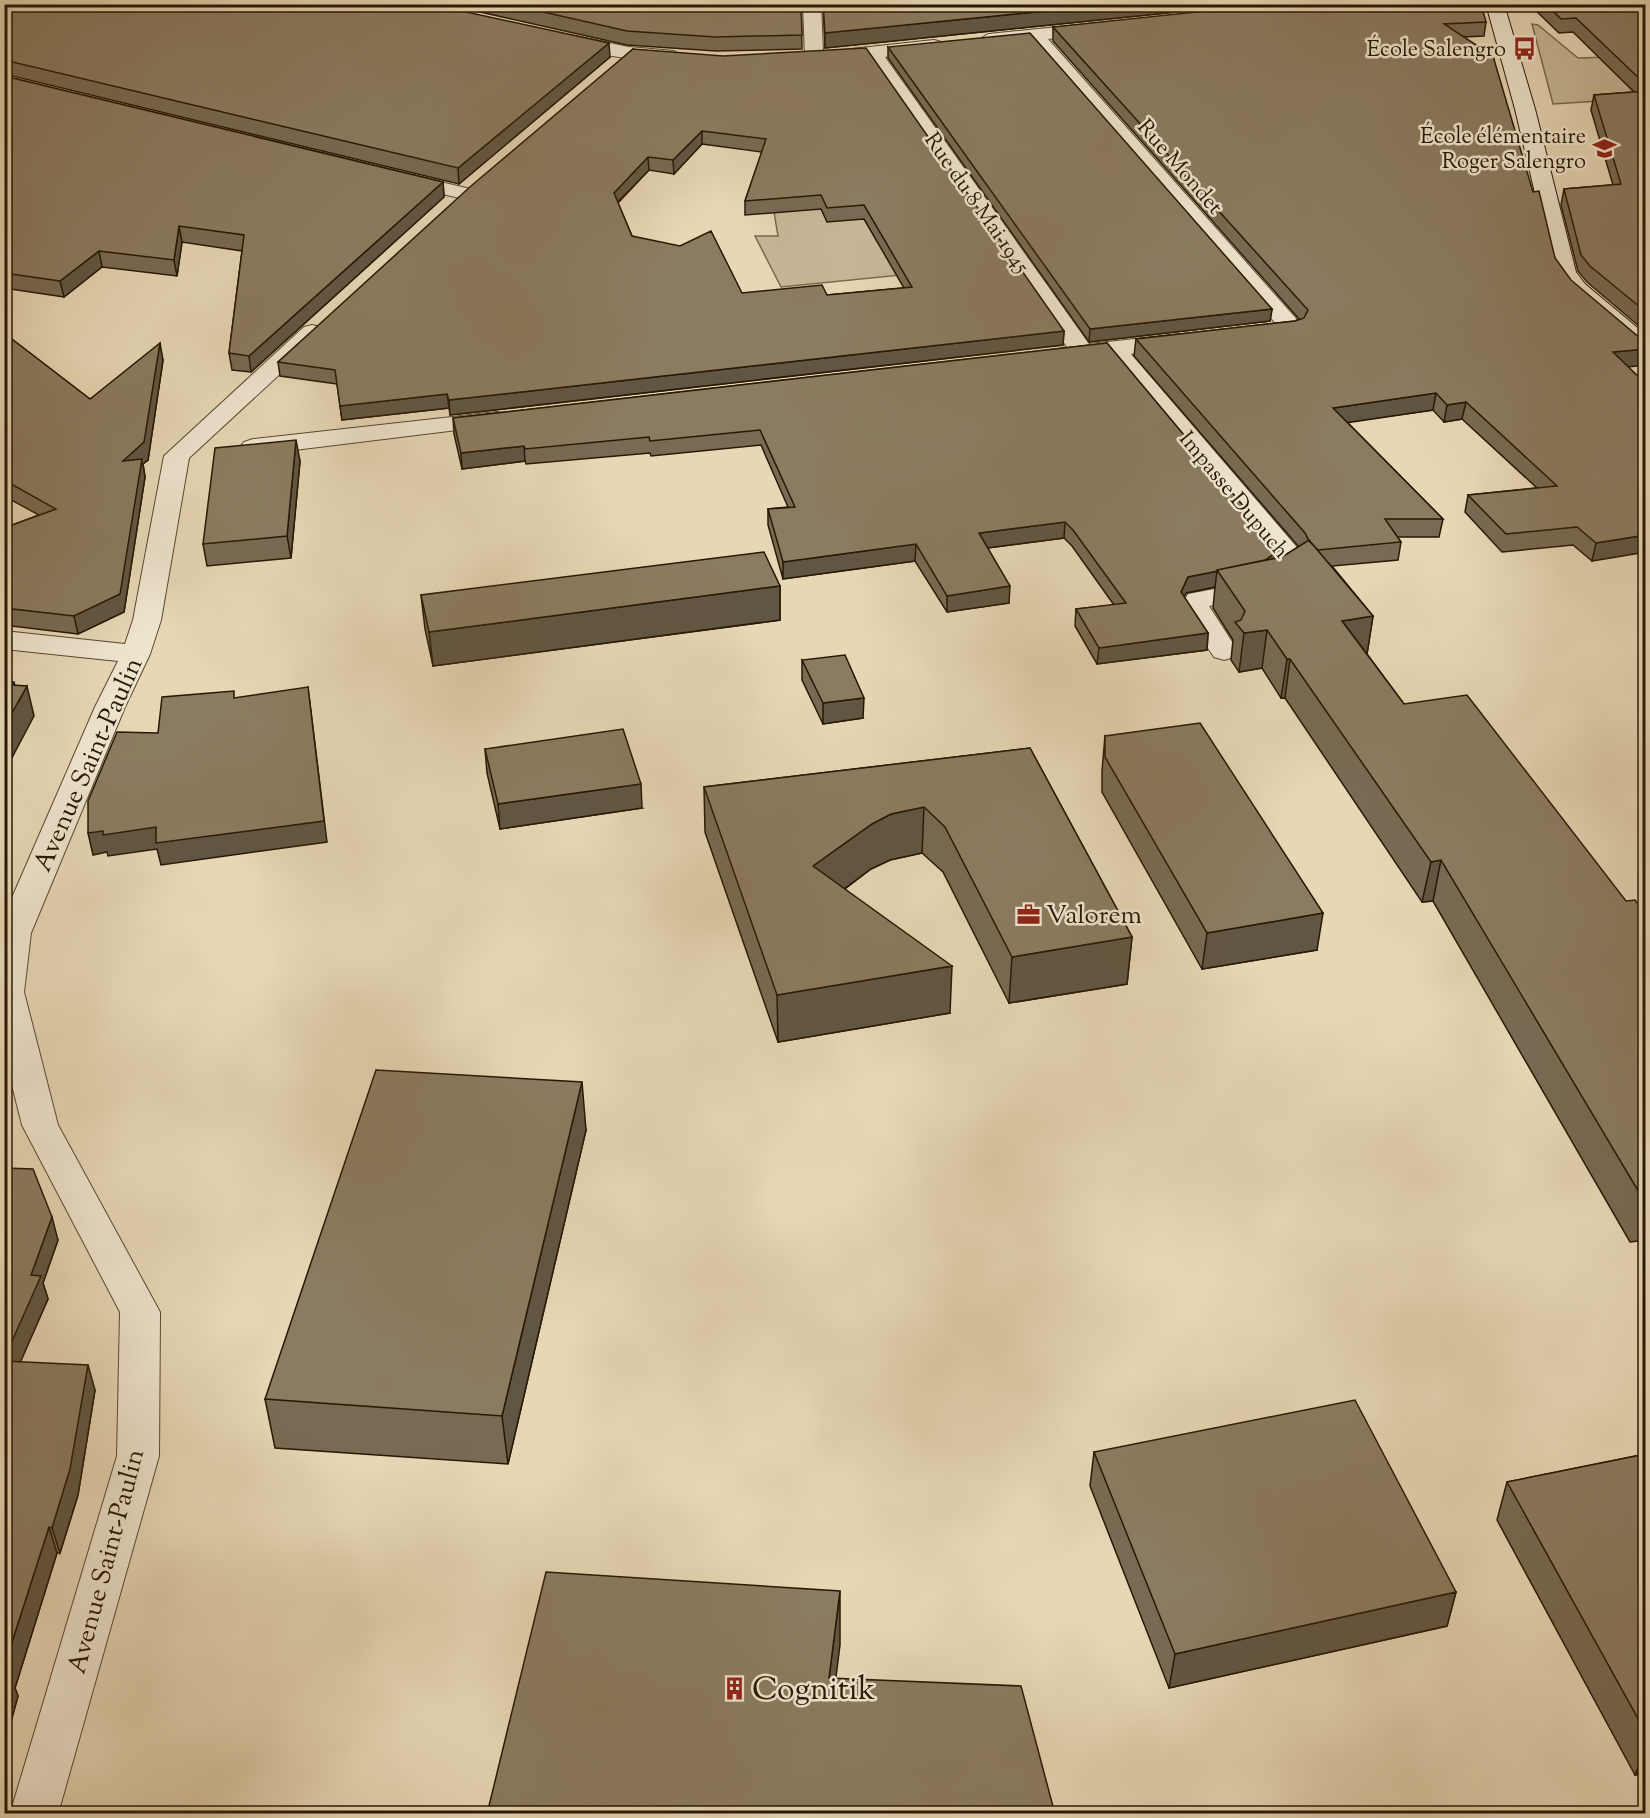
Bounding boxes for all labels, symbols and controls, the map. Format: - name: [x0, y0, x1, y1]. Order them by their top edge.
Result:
- place label: École Salengro: [1367, 34, 1506, 67]
- bus stop icon: École Salengro: [1511, 35, 1537, 61]
- street label: Rue Mondet: [1128, 113, 1230, 223]
- place label: École élémentaire Roger Salengro: [1420, 121, 1586, 179]
- street label: Rue du 8 Mai 1945: [915, 127, 1036, 281]
- school or university icon: École élémentaire Roger Salengro: [1591, 135, 1617, 161]
- street label: Impasse Dupuch: [1170, 425, 1296, 567]
- street label: Avenue Saint-Paulin: [25, 652, 153, 878]
- place label: Valorem: [1046, 898, 1142, 935]
- office icon: Valorem: [1015, 901, 1041, 927]
- street label: Avenue Saint-Paulin: [60, 1445, 155, 1678]
- place label: Cognitik: [752, 1668, 875, 1714]
- building icon: Cognitik: [721, 1675, 747, 1701]

